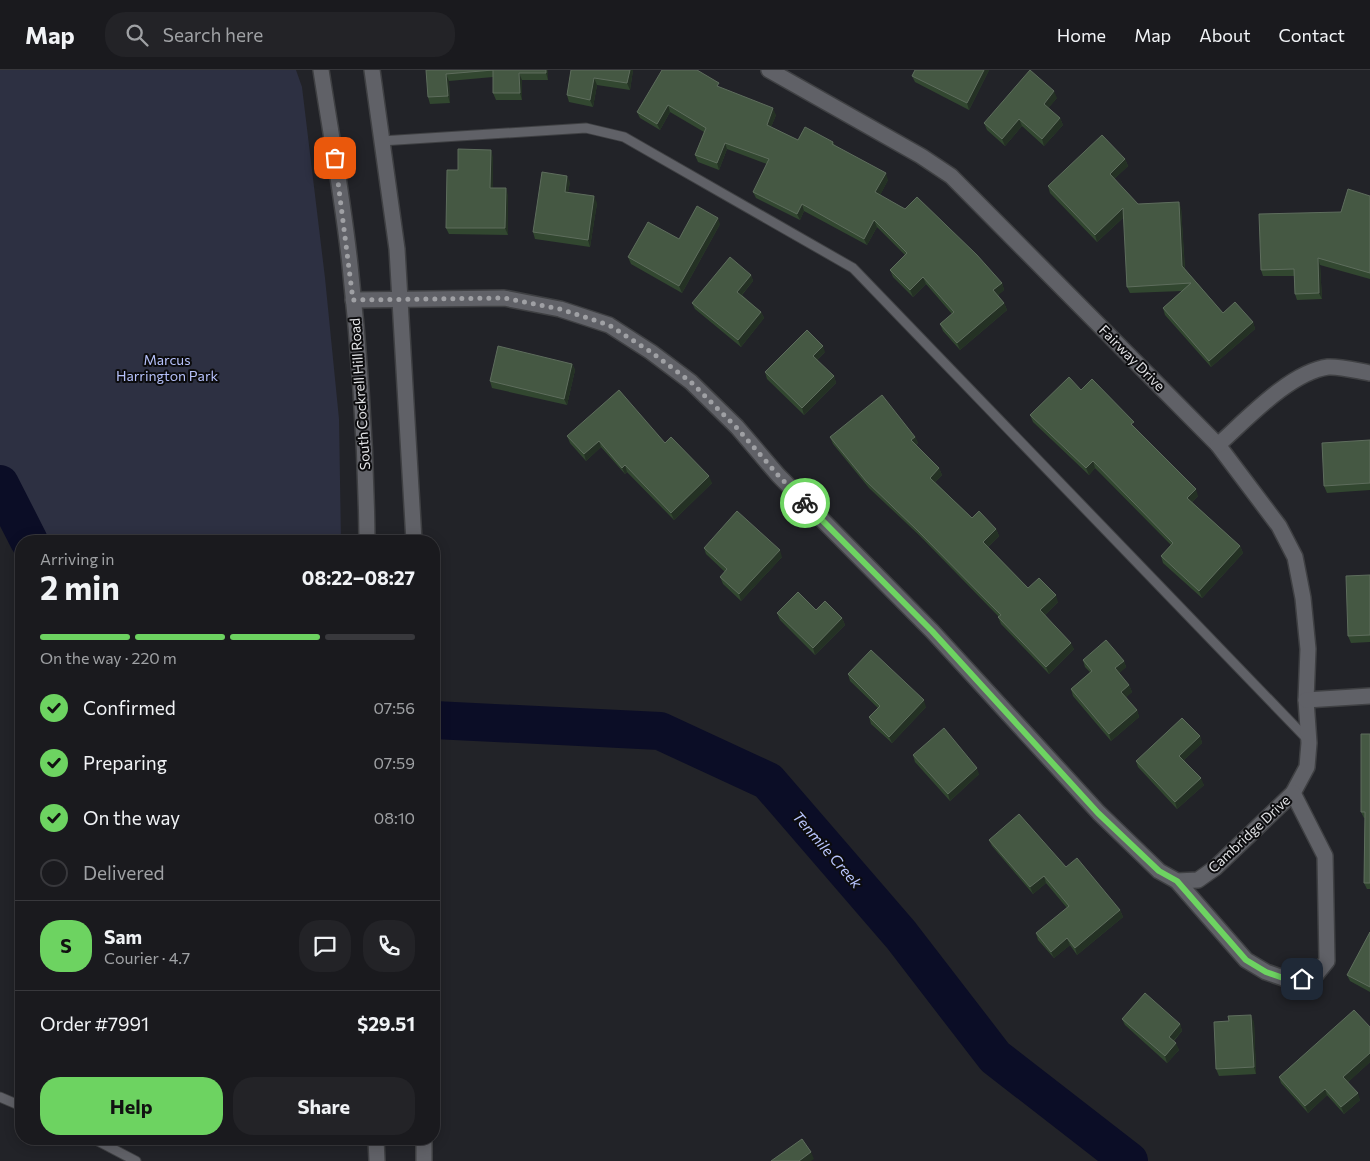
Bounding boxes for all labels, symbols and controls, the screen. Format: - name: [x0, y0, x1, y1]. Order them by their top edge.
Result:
- search box: [105, 12, 455, 57]
- text: Map: [25, 20, 75, 49]
- icon: search: [123, 21, 151, 49]
- text: Search here: [163, 23, 263, 46]
- text: Home: [1057, 24, 1106, 46]
- text: Map: [1134, 24, 1171, 46]
- text: About: [1199, 24, 1251, 46]
- text: Contact: [1279, 24, 1345, 46]
- pin: [314, 137, 356, 179]
- icon: bag: [321, 144, 349, 172]
- street label: South Cockrell Hill Road: [346, 317, 373, 471]
- street label: Fairway Drive: [1096, 321, 1169, 394]
- park label: Marcus Harrington Park: [116, 351, 219, 384]
- courier: [780, 478, 830, 528]
- icon: bike: [791, 489, 819, 517]
- text: Arriving in: [40, 549, 114, 568]
- text: 08:22–08:27: [302, 566, 415, 589]
- text: 2 min: [40, 567, 120, 607]
- text: On the way · 220 m: [40, 648, 177, 667]
- icon: check: [40, 694, 68, 722]
- text: Confirmed: [83, 696, 176, 719]
- text: 07:56: [373, 698, 415, 717]
- icon: check: [40, 749, 68, 777]
- text: Preparing: [83, 751, 167, 774]
- text: 07:59: [373, 753, 415, 772]
- street label: Cambridge Drive: [1204, 791, 1293, 876]
- icon: check: [40, 804, 68, 832]
- text: On the way: [83, 806, 180, 829]
- water label: Tenmile Creek: [789, 807, 867, 892]
- text: 08:10: [374, 808, 415, 827]
- text: Delivered: [83, 861, 164, 884]
- button: chat: [299, 920, 351, 972]
- button: phone: [363, 920, 415, 972]
- text: Sam: [104, 925, 142, 948]
- text: S: [60, 934, 72, 957]
- text: Courier · 4.7: [104, 948, 190, 967]
- pin: [1281, 958, 1323, 1000]
- icon: home: [1288, 965, 1316, 993]
- text: Order #7991: [40, 1012, 149, 1035]
- text: $29.51: [357, 1012, 415, 1035]
- button: Help: [40, 1077, 223, 1135]
- button: Share: [233, 1077, 415, 1135]

